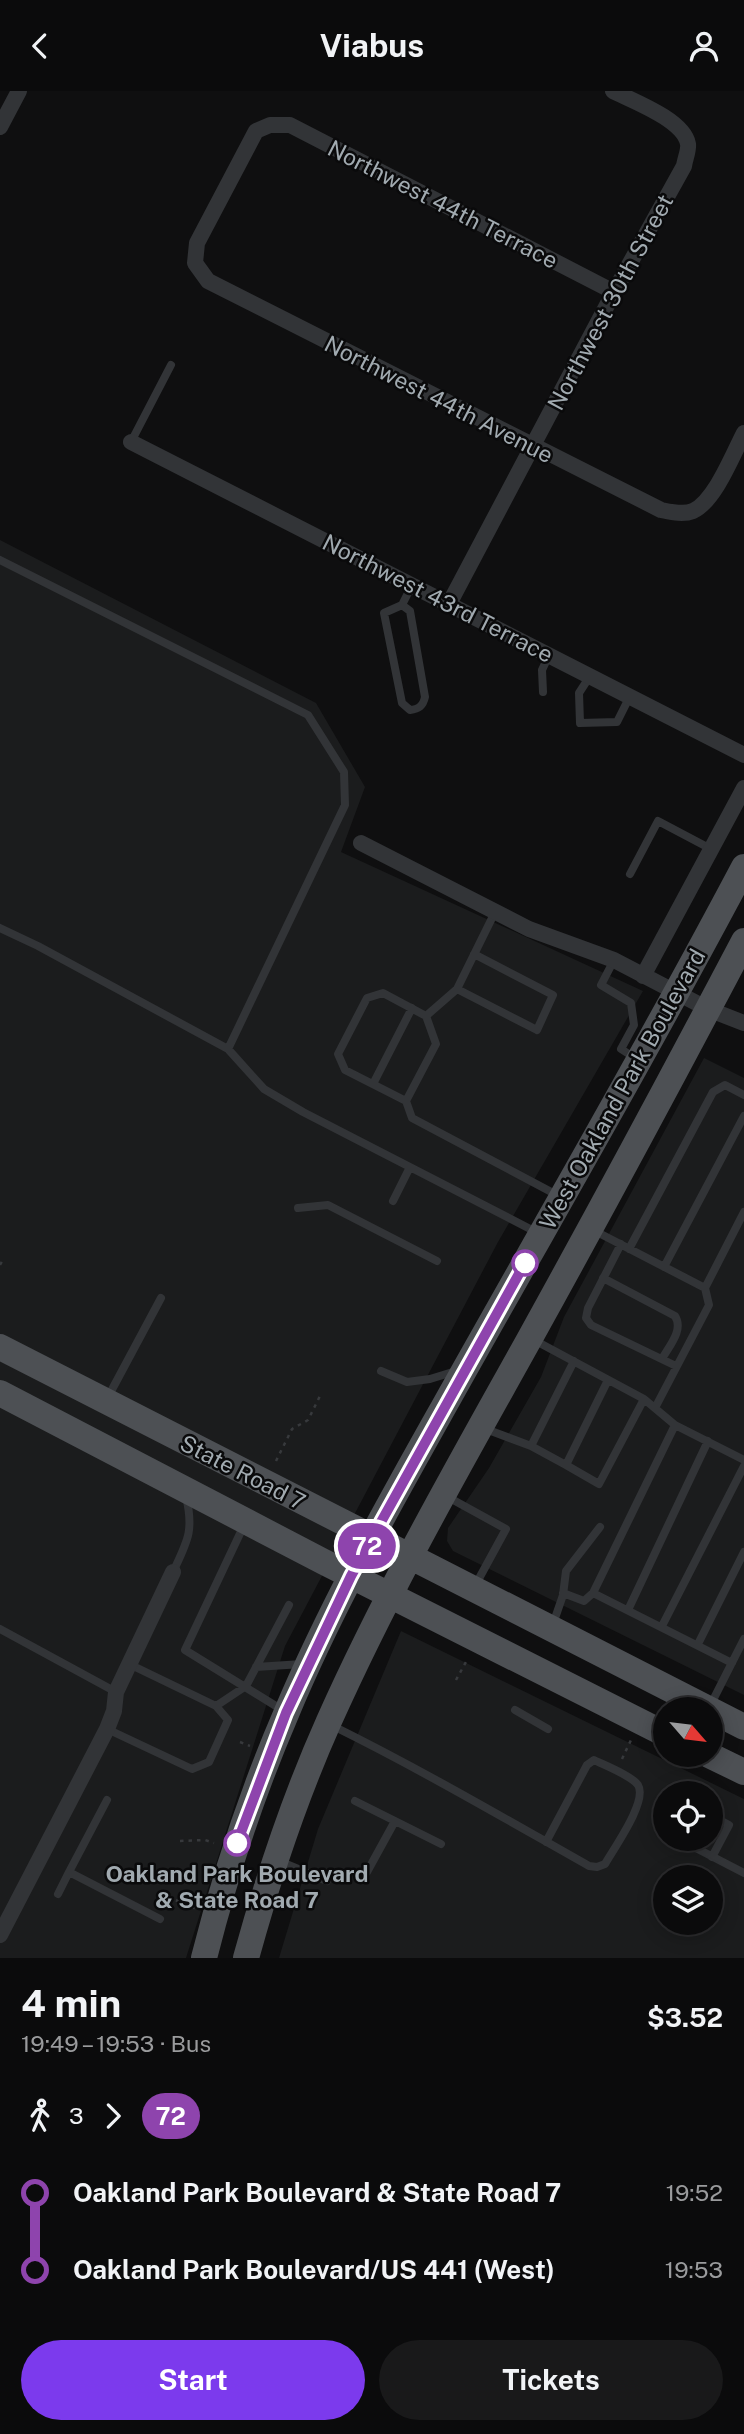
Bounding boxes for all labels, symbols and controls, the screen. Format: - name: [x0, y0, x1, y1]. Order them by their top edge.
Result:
- icon: back: [21, 27, 59, 65]
- text: Viabus: [320, 27, 424, 64]
- icon: person: [685, 27, 723, 65]
- street label: Northwest 44th Terrace: [323, 134, 563, 274]
- street label: Northwest 30th Street: [542, 189, 678, 415]
- street label: Northwest 44th Avenue: [320, 330, 558, 468]
- street label: Northwest 43rd Terrace: [318, 528, 558, 668]
- street label: West Oakland Park Boulevard: [533, 944, 711, 1234]
- unlabelled marker: [512, 1250, 538, 1276]
- street label: State Road 7: [176, 1429, 310, 1515]
- line badge: 72: [336, 1523, 398, 1569]
- text: 72: [352, 1532, 382, 1560]
- north arrow: [653, 1697, 723, 1767]
- map controls: [653, 1697, 723, 1935]
- button: locate: [653, 1781, 723, 1851]
- marker: Oakland Park Boulevard & State Road 7: [224, 1830, 250, 1856]
- place label: Oakland Park Boulevard & State Road 7: [106, 1860, 369, 1913]
- button: layers: [653, 1865, 723, 1935]
- text: 4 min: [21, 1981, 121, 2026]
- text: $3.52: [647, 2002, 723, 2033]
- text: 19:49 – 19:53 · Bus: [21, 2030, 211, 2057]
- icon: walk: [21, 2097, 59, 2135]
- icon: forward: [94, 2097, 132, 2135]
- text: 3: [69, 2102, 84, 2129]
- text: 72: [156, 2102, 186, 2130]
- text: Oakland Park Boulevard & State Road 7: [73, 2177, 561, 2208]
- text: 19:52: [666, 2179, 723, 2206]
- text: Oakland Park Boulevard/US 441 (West): [73, 2254, 555, 2285]
- text: 19:53: [665, 2256, 723, 2283]
- button: Start: [21, 2340, 365, 2420]
- button: Tickets: [379, 2340, 723, 2420]

